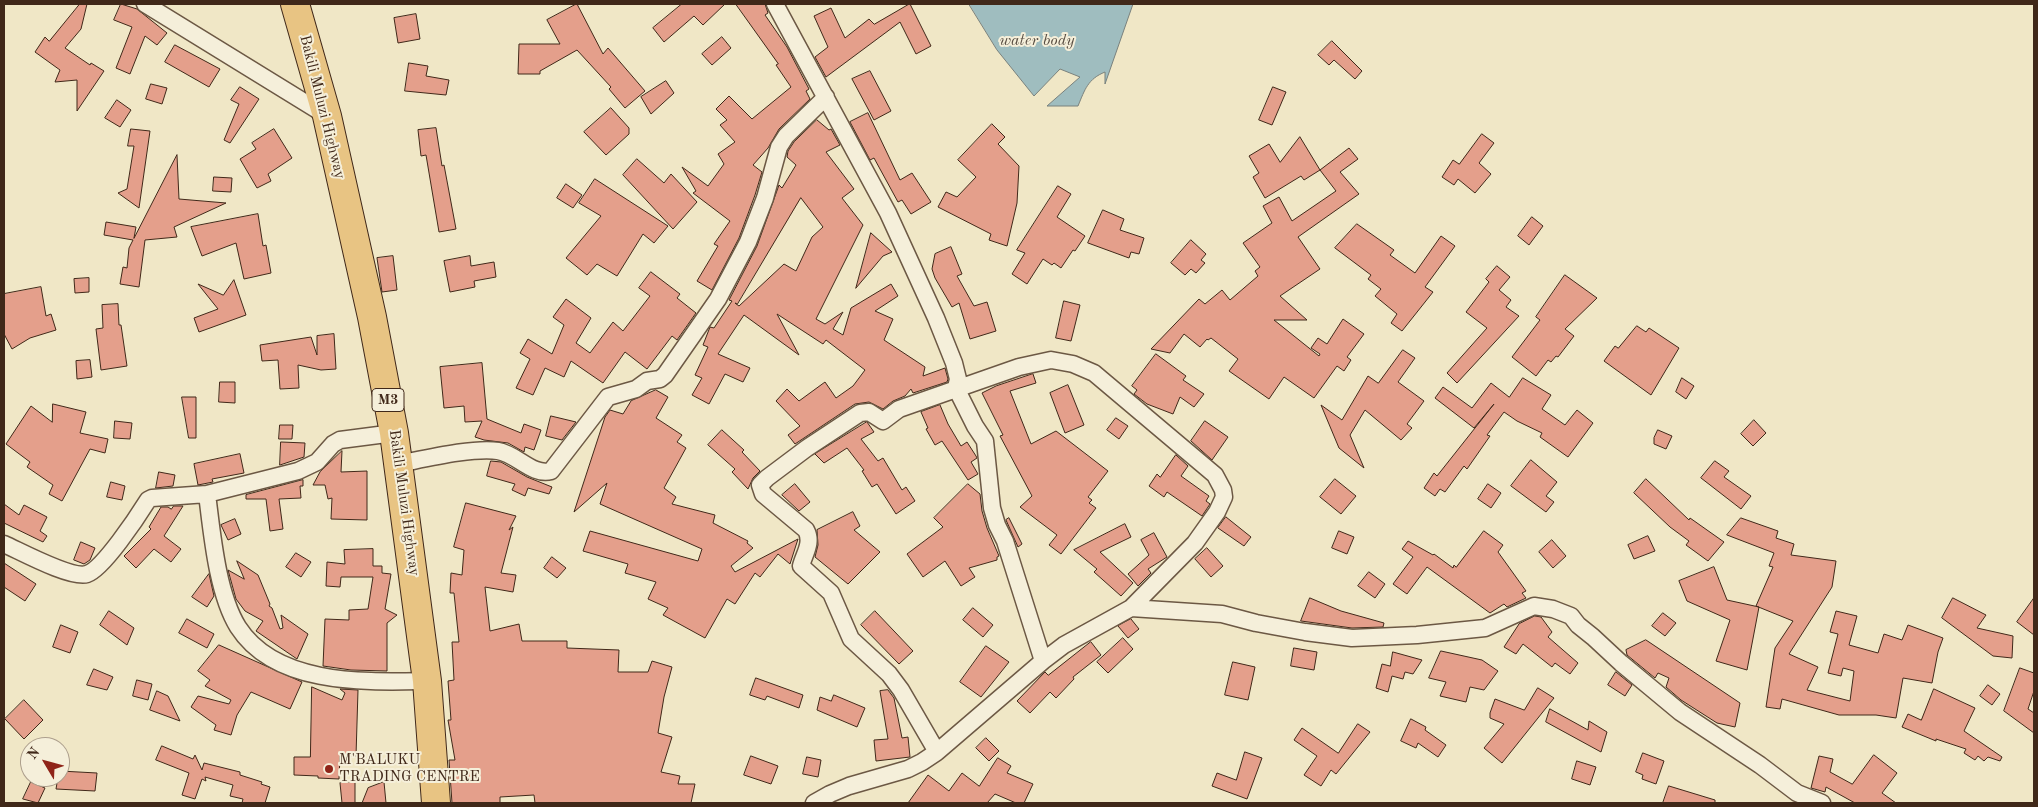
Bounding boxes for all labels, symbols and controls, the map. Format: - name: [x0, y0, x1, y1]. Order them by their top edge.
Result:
- water label: water body: [1000, 31, 1074, 51]
- street label: Bakili Muluzi Highway: [295, 33, 349, 181]
- road number: M3: [372, 388, 404, 412]
- street label: Bakili Muluzi Highway: [385, 429, 423, 577]
- north arrow: [20, 737, 70, 787]
- text: N: [25, 745, 43, 762]
- place label: M'BALUKU TRADING CENTRE: [339, 751, 480, 786]
- marker: M'BALUKU TRADING CENTRE: [323, 763, 335, 775]

